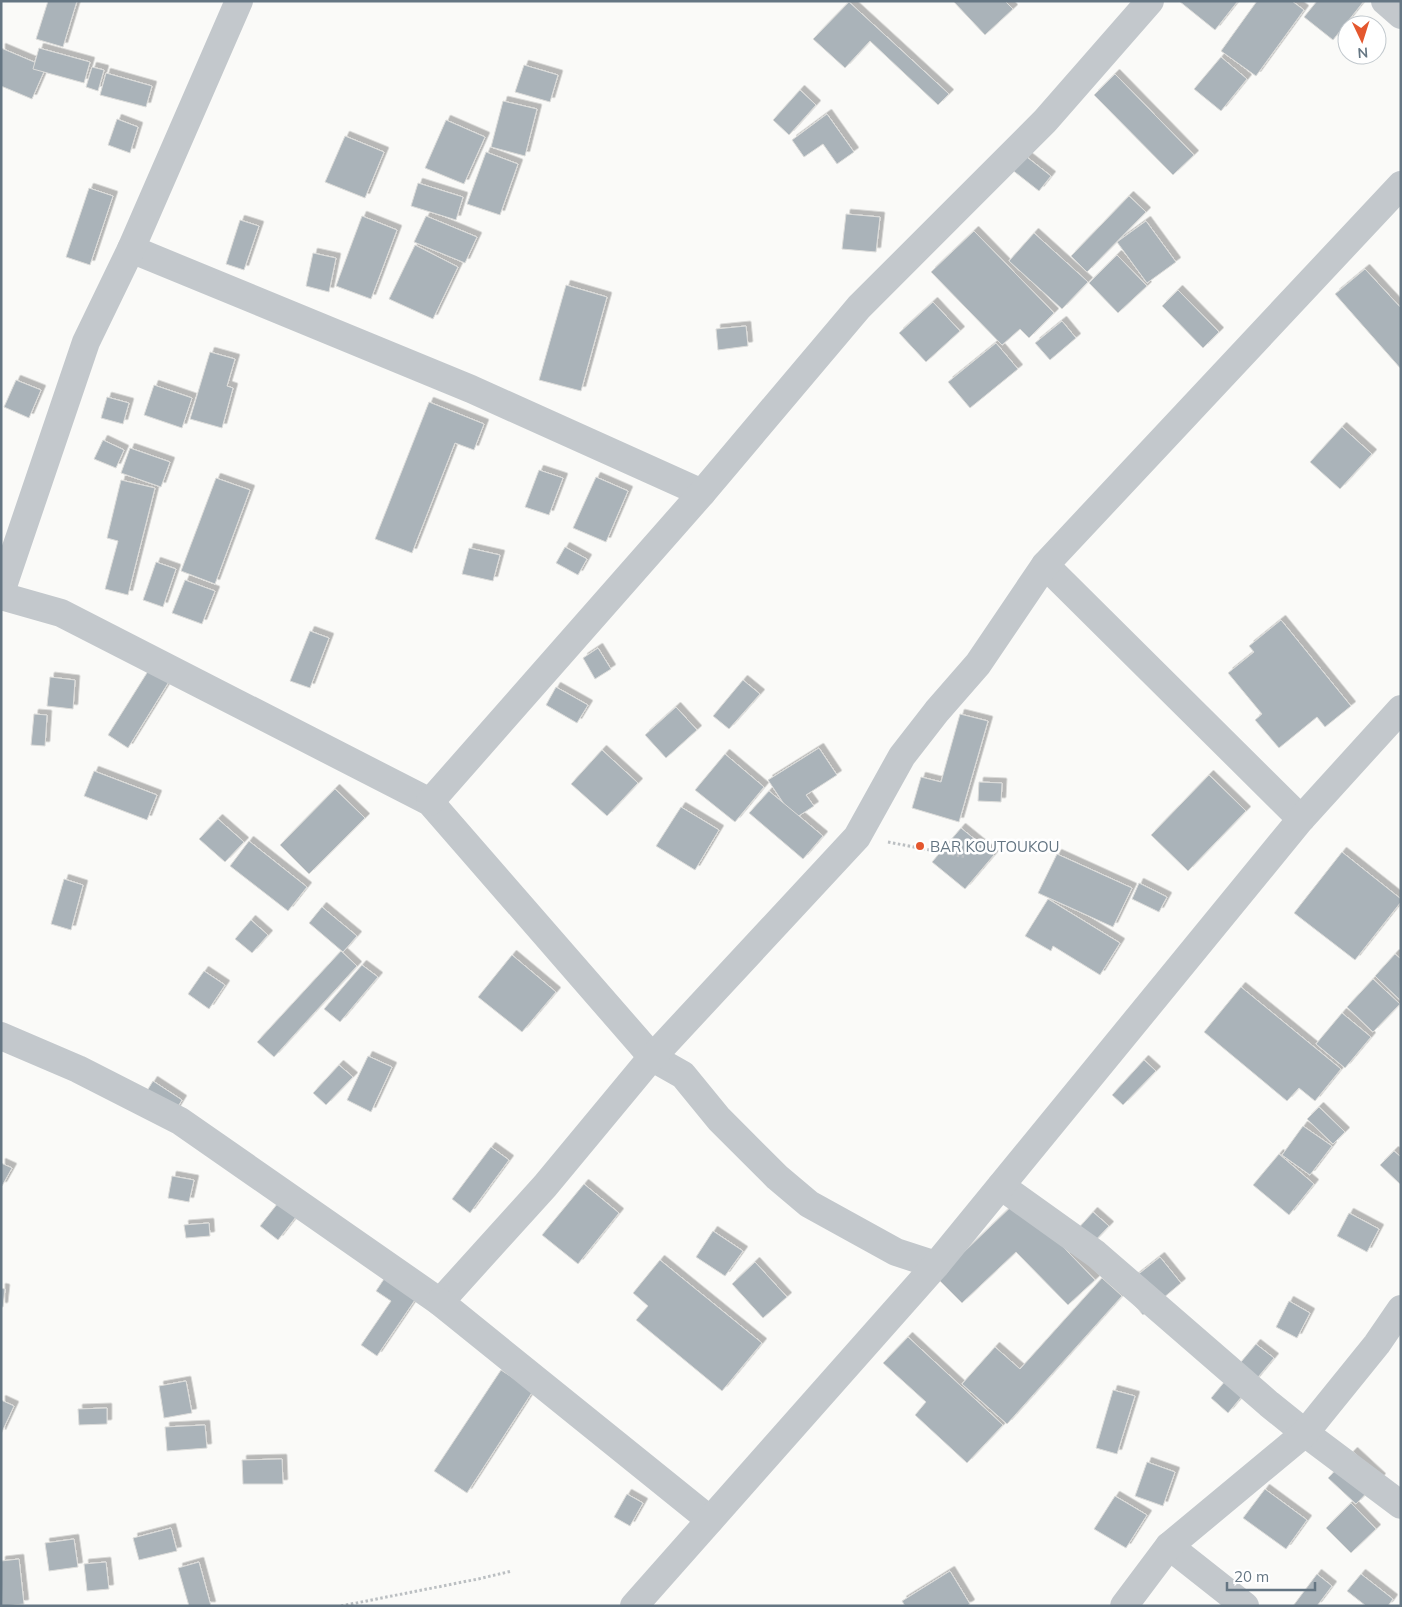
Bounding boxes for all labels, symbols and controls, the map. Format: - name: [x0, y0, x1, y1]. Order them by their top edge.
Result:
- north arrow: [1337, 15, 1387, 65]
- text: N: [1357, 44, 1369, 62]
- place label: BAR KOUTOUKOU: [930, 837, 1060, 856]
- marker: BAR KOUTOUKOU: [914, 840, 926, 852]
- scale bar: [1227, 1560, 1314, 1592]
- text: 20 m: [1234, 1567, 1269, 1586]

